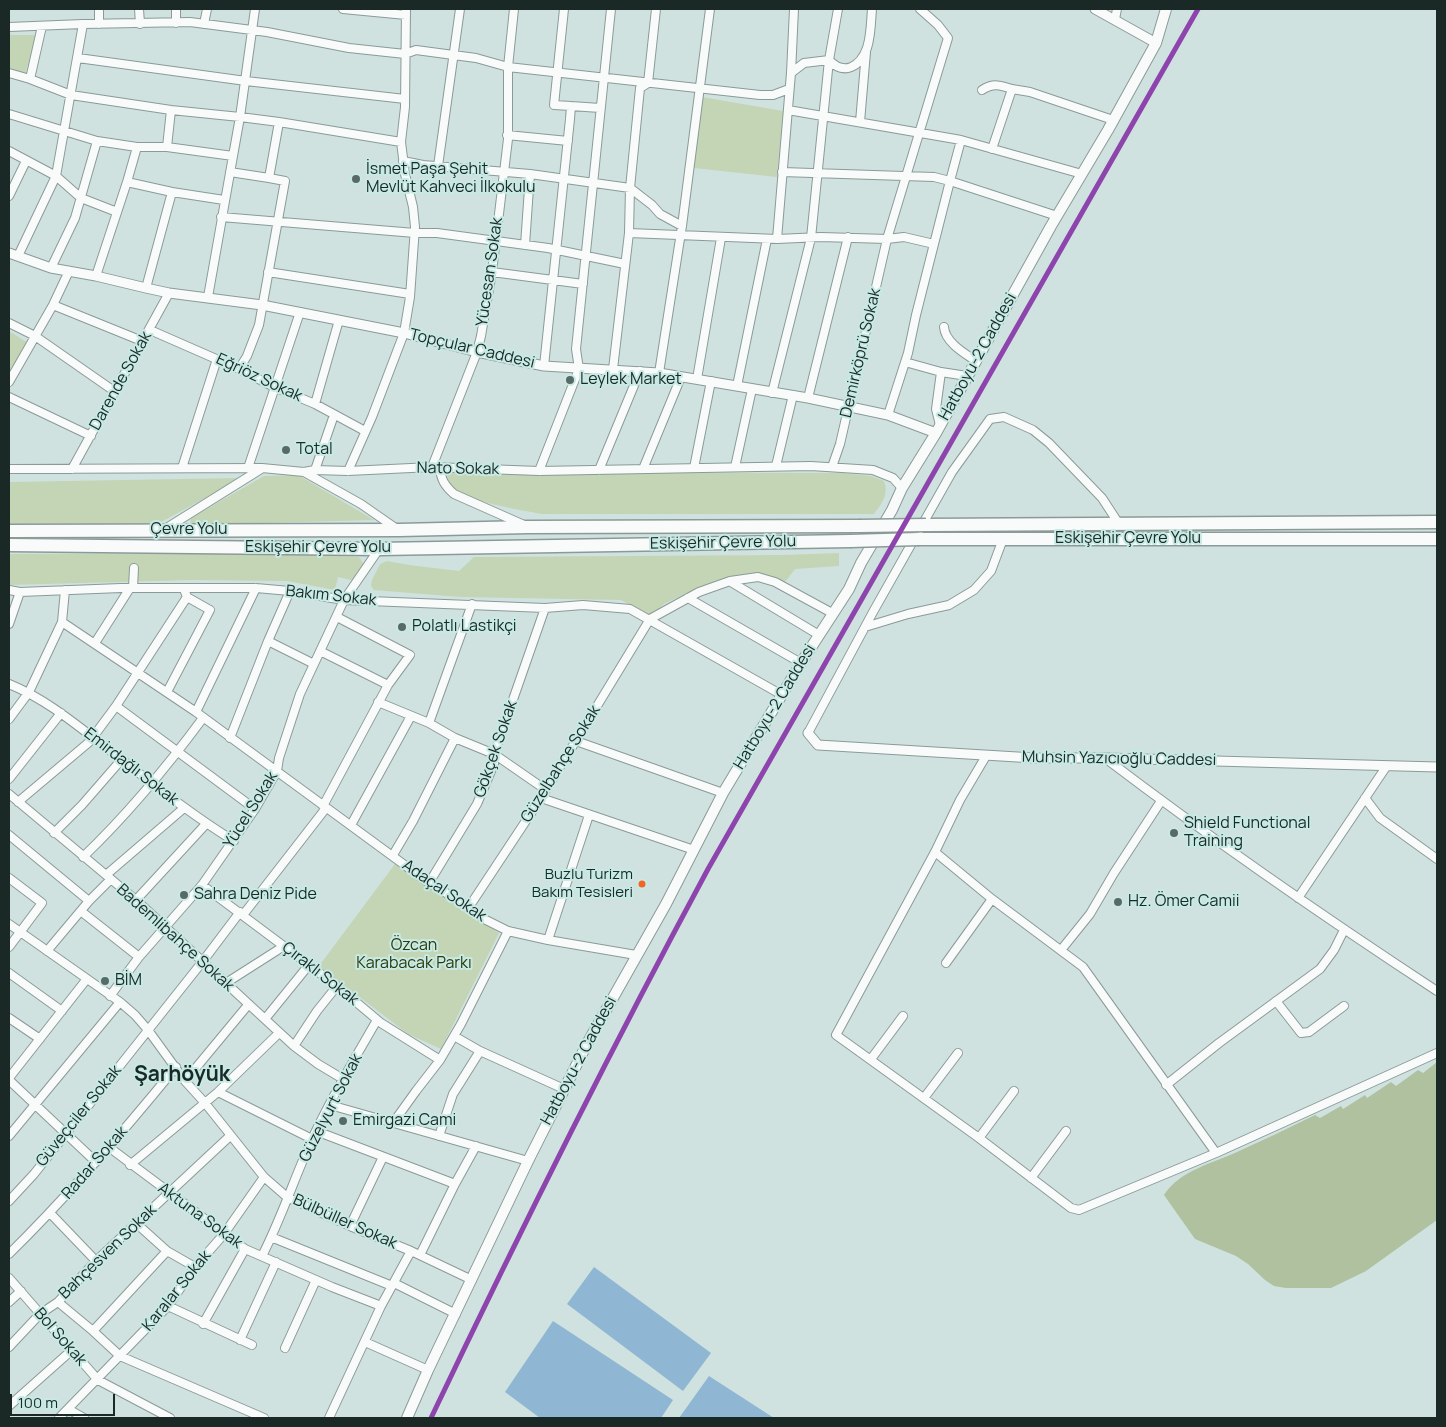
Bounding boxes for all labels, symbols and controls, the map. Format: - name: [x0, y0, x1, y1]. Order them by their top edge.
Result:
- place label: İsmet Paşa Şehit Mevlüt Kahveci İlkokulu: [366, 160, 535, 198]
- marker: İsmet Paşa Şehit Mevlüt Kahveci İlkokulu: [350, 173, 362, 185]
- street label: Yücesan Sokak: [473, 216, 507, 328]
- street label: Demirköprü Sokak: [837, 286, 885, 420]
- street label: Hatboyu-2 Caddesi: [935, 290, 1021, 424]
- street label: Topçular Caddesi: [408, 325, 536, 373]
- street label: Darende Sokak: [86, 328, 156, 434]
- street label: Eğriöz Sokak: [213, 350, 305, 406]
- place label: Leylek Market: [580, 370, 682, 390]
- marker: Leylek Market: [564, 374, 576, 386]
- place label: Total: [296, 440, 333, 460]
- marker: Total: [280, 444, 292, 456]
- street label: Nato Sokak: [416, 459, 500, 479]
- street label: Çevre Yolu: [150, 520, 228, 540]
- street label: Eskişehir Çevre Yolu: [1055, 529, 1201, 549]
- street label: Eskişehir Çevre Yolu: [650, 532, 796, 554]
- street label: Eskişehir Çevre Yolu: [245, 538, 391, 558]
- street label: Bakım Sokak: [285, 582, 377, 610]
- place label: Polatlı Lastikçi: [412, 617, 517, 637]
- marker: Polatlı Lastikçi: [396, 621, 408, 633]
- street label: Hatboyu-2 Caddesi: [730, 641, 820, 773]
- street label: Gökçek Sokak: [470, 698, 522, 800]
- street label: Güzelbahçe Sokak: [517, 702, 605, 826]
- street label: Emirdağlı Sokak: [80, 724, 182, 810]
- street label: Muhsin Yazıcıoğlu Caddesi: [1022, 748, 1216, 770]
- street label: Yücel Sokak: [220, 768, 282, 852]
- place label: Shield Functional Training: [1184, 814, 1310, 852]
- marker: Shield Functional Training: [1168, 827, 1180, 839]
- street label: Adaçal Sokak: [398, 856, 490, 926]
- place label: Buzlu Turizm Bakım Tesisleri: [532, 866, 633, 901]
- marker: Buzlu Turizm Bakım Tesisleri: [637, 879, 647, 889]
- street label: Bademlibahçe Sokak: [112, 880, 238, 996]
- place label: Sahra Deniz Pide: [194, 885, 317, 905]
- marker: Sahra Deniz Pide: [178, 889, 190, 901]
- place label: Hz. Ömer Camii: [1128, 892, 1239, 912]
- marker: Hz. Ömer Camii: [1112, 896, 1124, 908]
- park label: Özcan Karabacak Parkı: [356, 936, 472, 974]
- street label: Çıraklı Sokak: [278, 938, 362, 1010]
- place label: BİM: [115, 971, 142, 991]
- marker: BİM: [99, 975, 111, 987]
- street label: Hatboyu-2 Caddesi: [537, 994, 621, 1128]
- street label: Güzelyurt Sokak: [295, 1051, 367, 1165]
- street label: Güveçciler Sokak: [32, 1061, 126, 1171]
- district label: Şarhöyük: [134, 1062, 230, 1088]
- place label: Emirgazi Cami: [353, 1111, 456, 1131]
- marker: Emirgazi Cami: [337, 1115, 349, 1127]
- street label: Radar Sokak: [58, 1123, 132, 1203]
- street label: Aktuna Sokak: [154, 1179, 246, 1253]
- street label: Bülbüller Sokak: [290, 1190, 400, 1254]
- street label: Bahçesven Sokak: [55, 1201, 161, 1303]
- street label: Karalar Sokak: [139, 1247, 215, 1335]
- street label: Bol Sokak: [30, 1304, 90, 1370]
- scale bar: [12, 1384, 118, 1416]
- text: 100 m: [18, 1392, 58, 1413]

